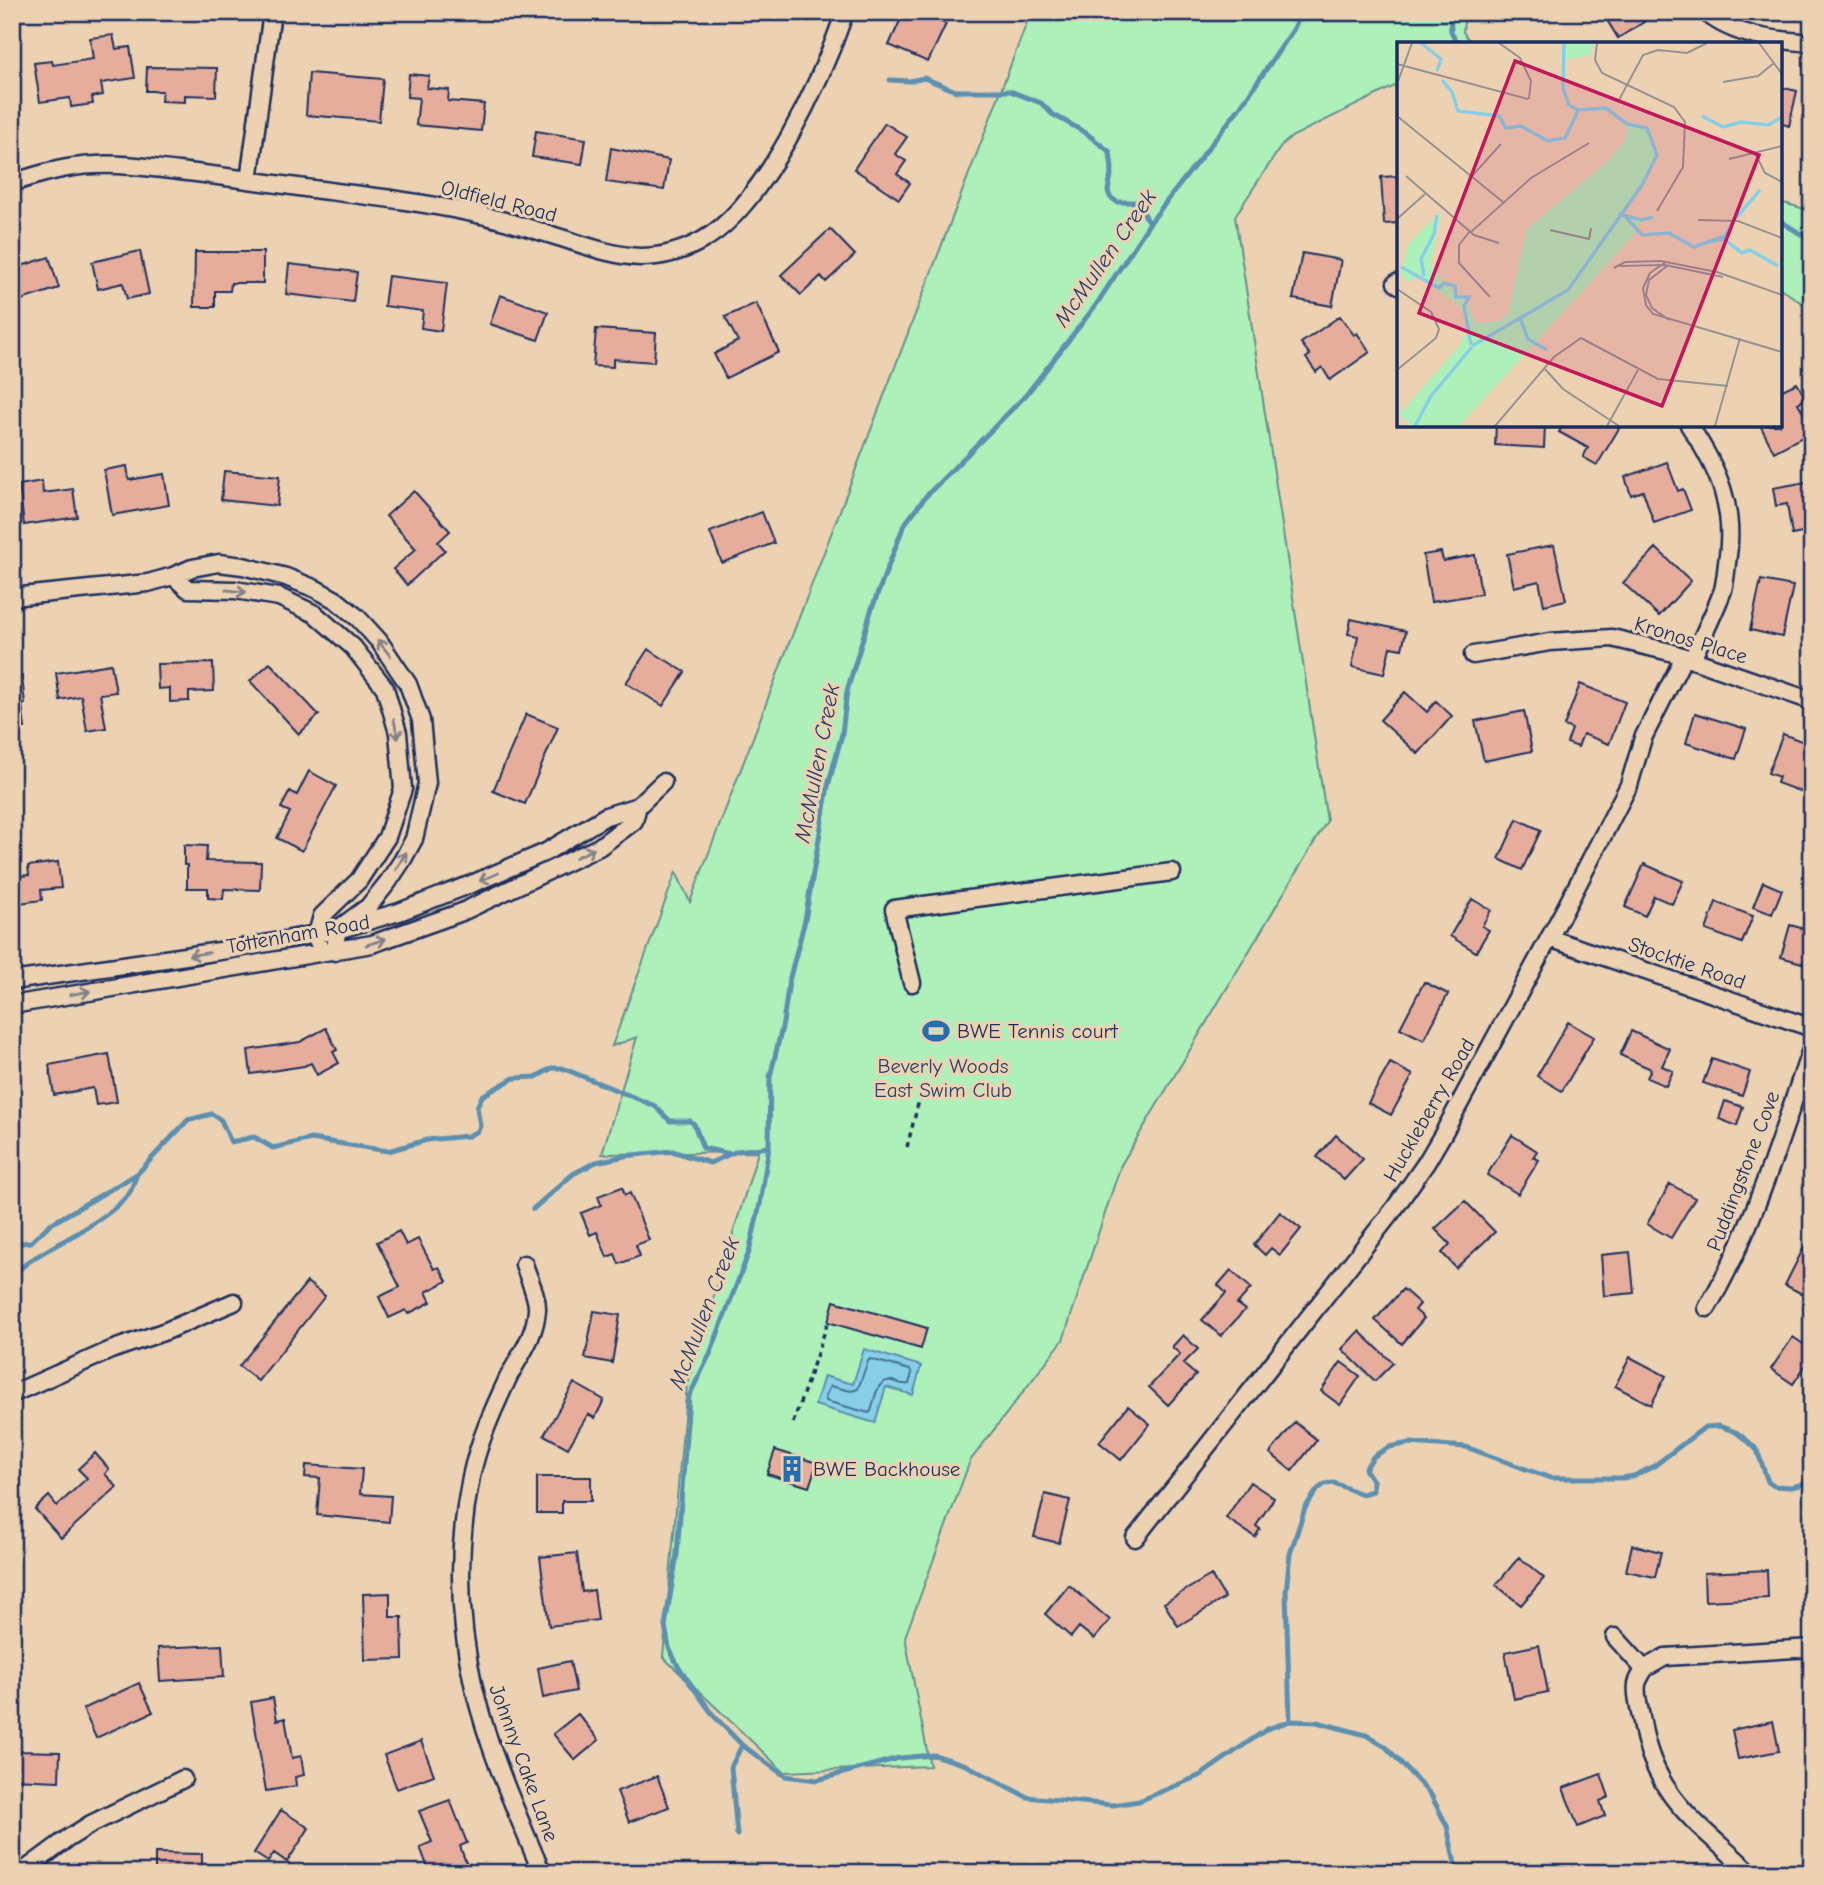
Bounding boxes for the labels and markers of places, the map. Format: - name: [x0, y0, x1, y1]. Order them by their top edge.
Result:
- sports icon: BWE Tennis court: [921, 1016, 951, 1046]
- place label: BWE Tennis court: [957, 1019, 1119, 1043]
- building icon: BWE Backhouse: [777, 1454, 807, 1484]
- place label: BWE Backhouse: [813, 1457, 960, 1481]

